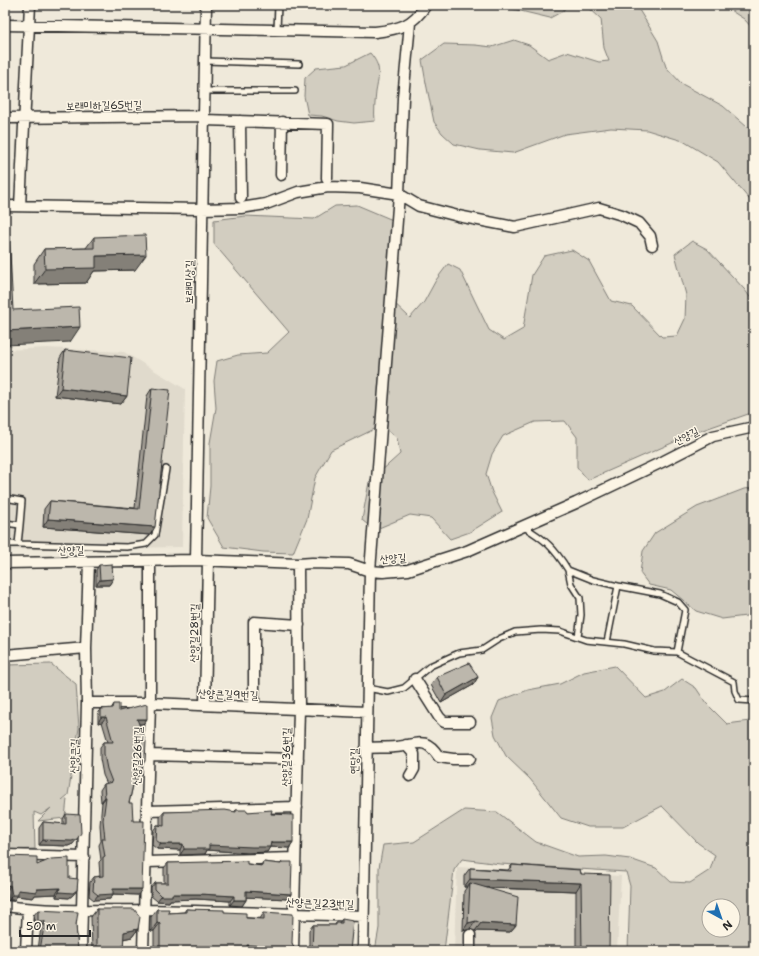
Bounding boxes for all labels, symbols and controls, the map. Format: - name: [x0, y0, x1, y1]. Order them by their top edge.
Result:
- street label: 보래미하길65번길: [66, 97, 142, 114]
- street label: 보래미상길: [182, 260, 197, 304]
- street label: 산양길: [671, 424, 702, 449]
- street label: 산양길: [58, 543, 85, 558]
- street label: 산양길: [379, 550, 407, 567]
- street label: 산양길28번길: [186, 603, 203, 663]
- street label: 산양큰길9번길: [197, 686, 259, 703]
- street label: 산양길26번길: [129, 726, 146, 786]
- street label: 산양길36번길: [278, 727, 295, 787]
- street label: 산양큰길: [67, 738, 82, 774]
- street label: 연당길: [347, 747, 362, 774]
- street label: 산양큰길23번길: [286, 895, 354, 912]
- north arrow: [701, 898, 741, 938]
- scale bar: [20, 912, 90, 938]
- text: N: [719, 917, 735, 934]
- text: 50 m: [26, 918, 56, 934]

